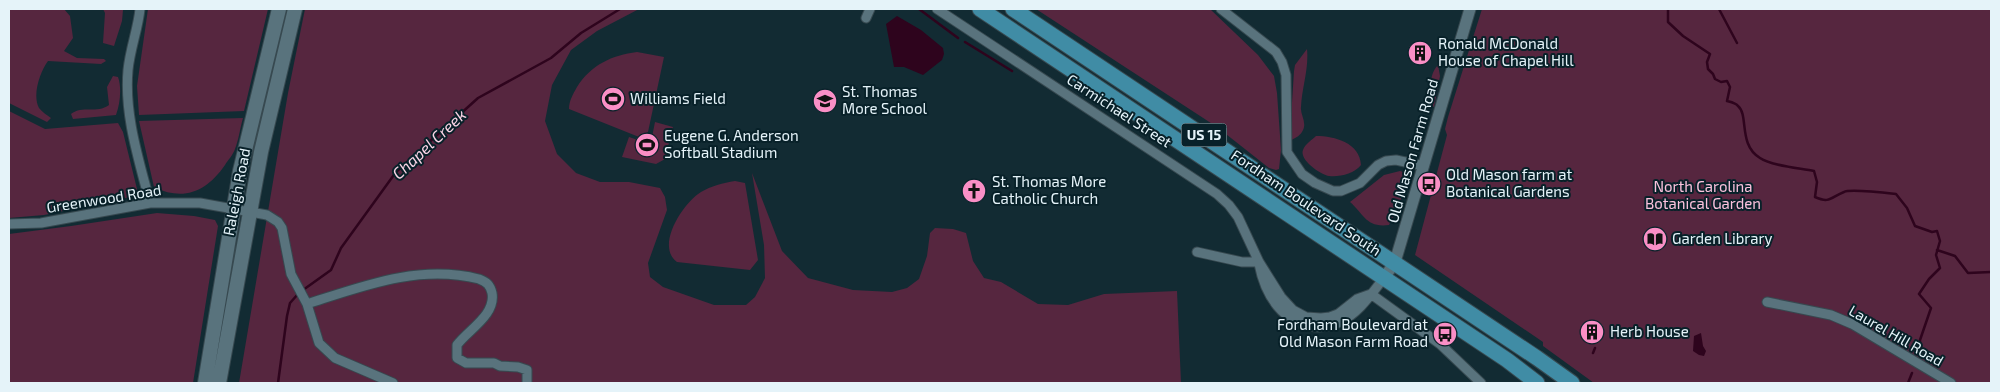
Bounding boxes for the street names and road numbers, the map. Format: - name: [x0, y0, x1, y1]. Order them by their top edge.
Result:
- street label: Carmichael Street: [1064, 70, 1175, 151]
- street label: Old Mason Farm Road: [1383, 77, 1441, 225]
- road number: US 15: [1182, 124, 1226, 146]
- street label: Fordham Boulevard South: [1228, 145, 1385, 259]
- street label: Raleigh Road: [219, 147, 253, 237]
- street label: Greenwood Road: [45, 180, 162, 216]
- street label: Laurel Hill Road: [1846, 301, 1947, 369]

